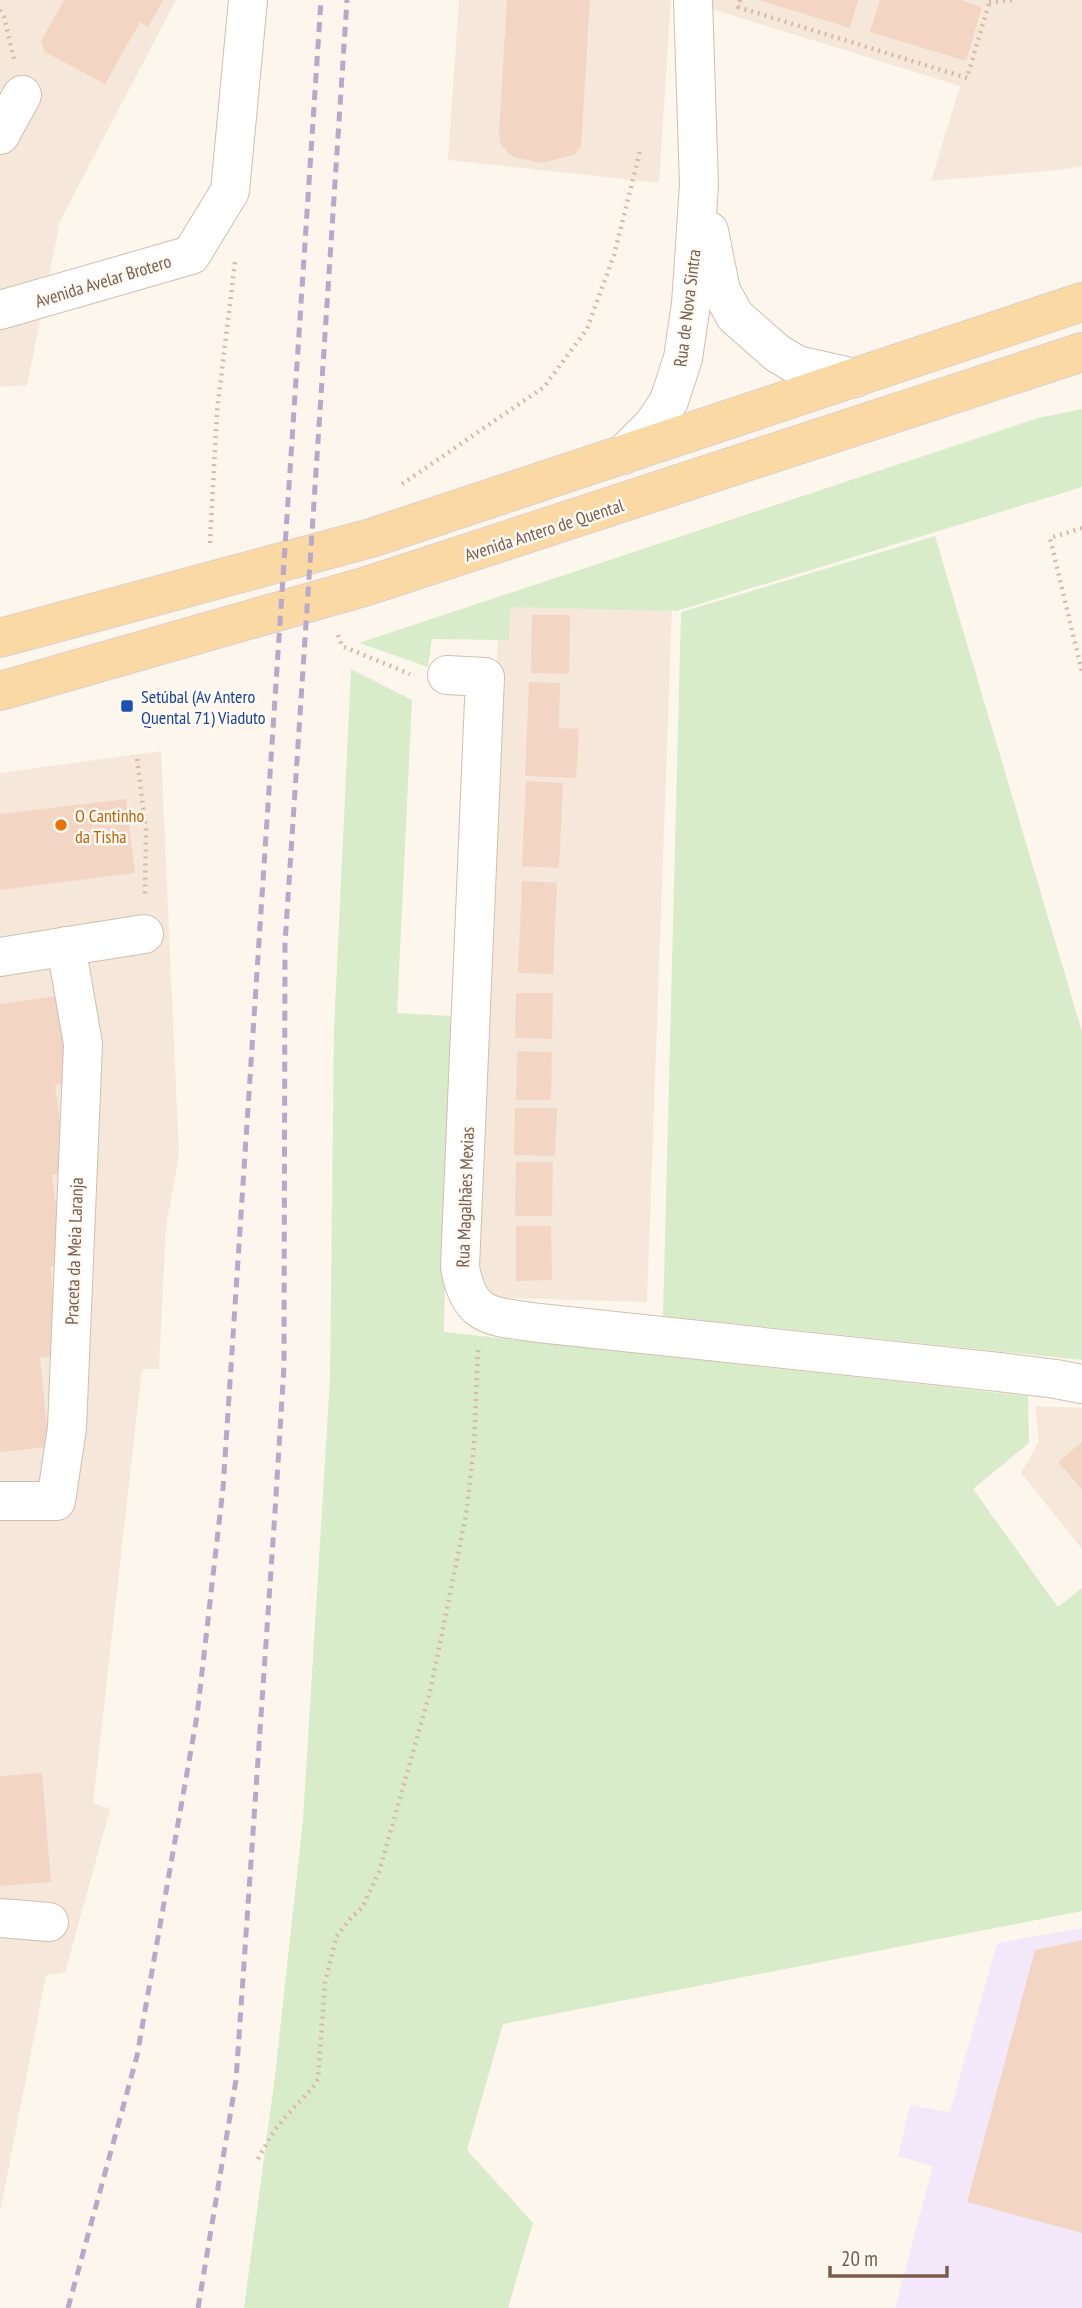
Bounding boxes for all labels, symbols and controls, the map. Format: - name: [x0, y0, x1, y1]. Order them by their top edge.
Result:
- street label: Rua de Nova Sintra: [668, 248, 706, 368]
- street label: Avenida Avelar Brotero: [32, 249, 174, 313]
- street label: Avenida Antero de Quental: [461, 493, 627, 567]
- place label: Setúbal (Av Antero Quental 71) Viaduto: [141, 685, 266, 729]
- marker: Setúbal (Av Antero Quental 71) Viaduto: [119, 698, 135, 714]
- place label: O Cantinho da Tisha: [75, 804, 144, 848]
- marker: O Cantinho da Tisha: [53, 817, 69, 833]
- street label: Rua Magalhães Mexias: [451, 1126, 479, 1268]
- street label: Praceta da Meia Laranja: [60, 1177, 88, 1325]
- scale bar: [830, 2234, 947, 2278]
- text: 20 m: [841, 2245, 878, 2272]

